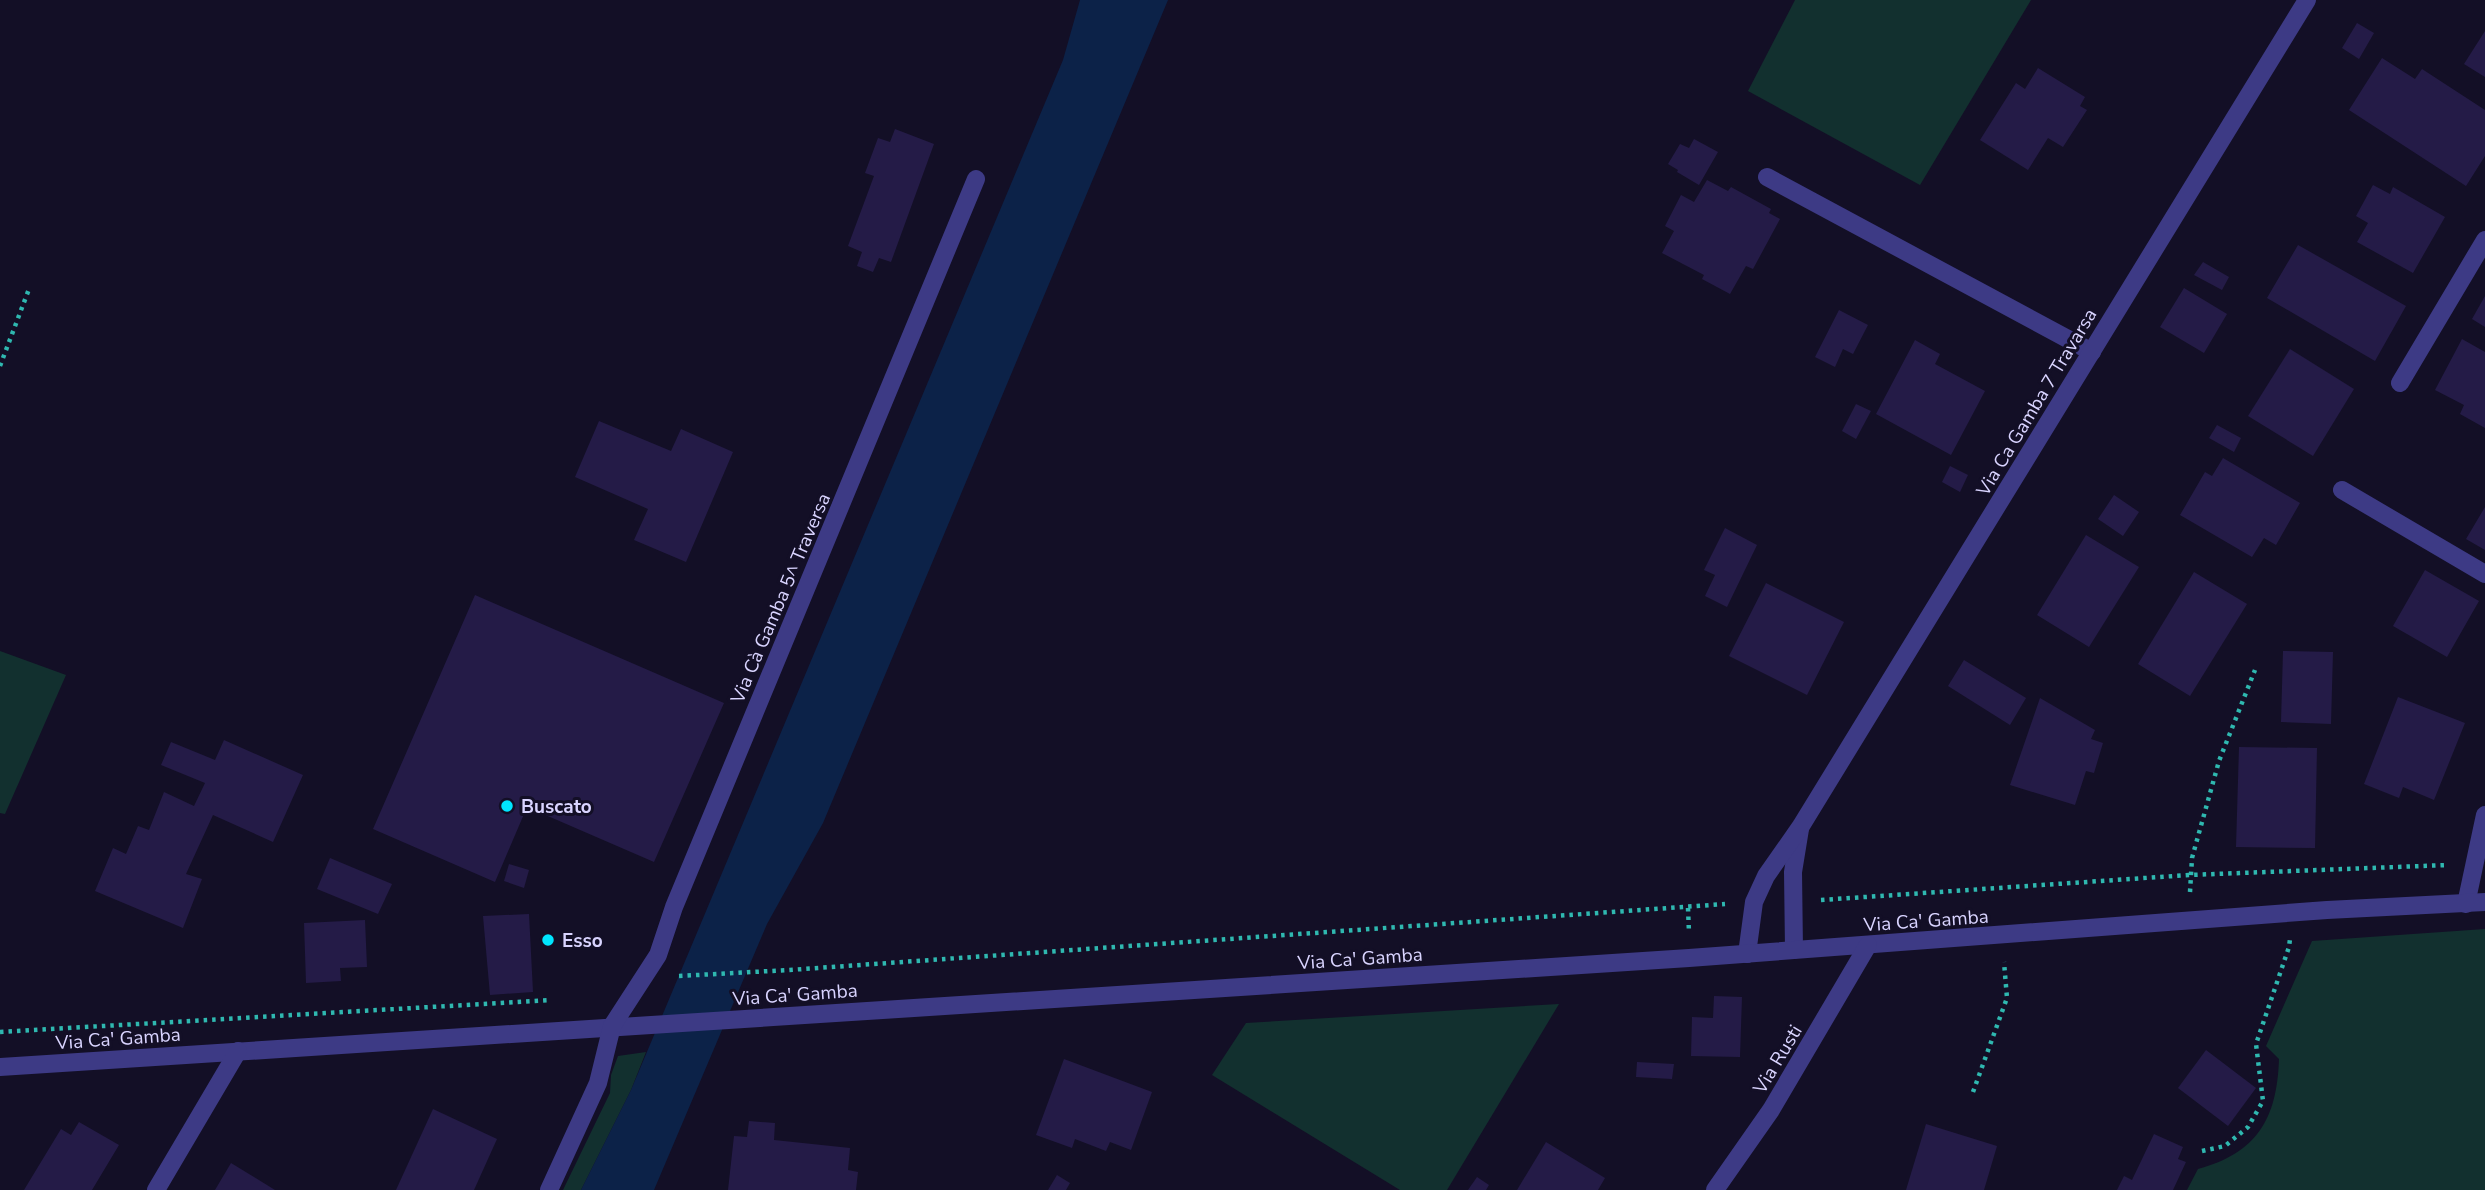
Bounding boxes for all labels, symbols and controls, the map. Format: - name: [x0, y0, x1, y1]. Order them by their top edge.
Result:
- street label: Via Ca Gamba 7 Travarsa: [1970, 304, 2103, 502]
- street label: Via Cà Gamba 5^ Traversa: [724, 489, 837, 708]
- place label: Buscato: [521, 794, 592, 820]
- marker: Buscato: [499, 798, 515, 814]
- street label: Via Ca' Gamba: [1862, 904, 1990, 938]
- place label: Esso: [562, 928, 603, 954]
- marker: Esso: [540, 932, 556, 948]
- street label: Via Ca' Gamba: [1296, 942, 1424, 976]
- street label: Via Ca' Gamba: [731, 978, 859, 1012]
- street label: Via Rusti: [1747, 1020, 1809, 1100]
- street label: Via Ca' Gamba: [54, 1022, 182, 1056]

